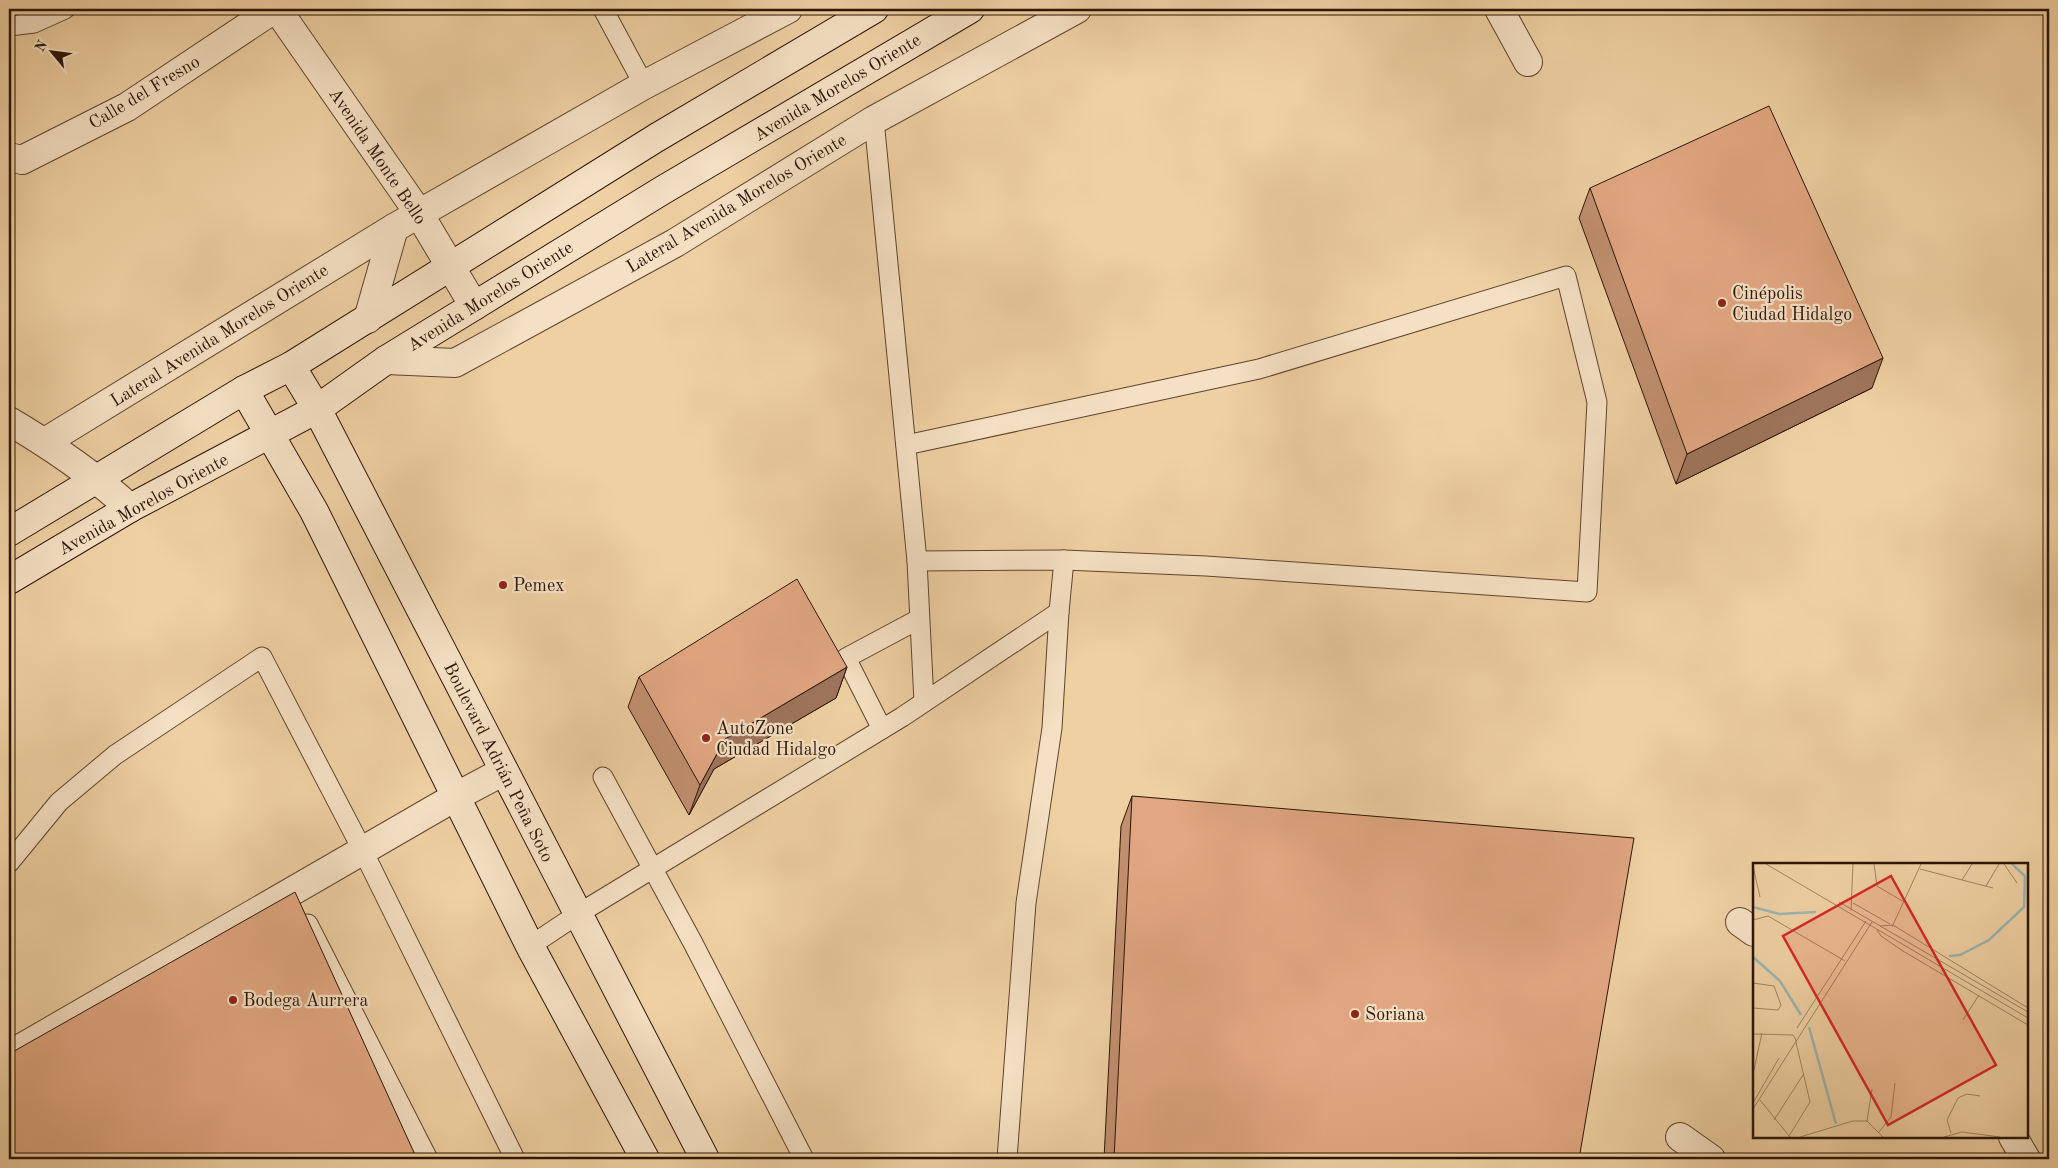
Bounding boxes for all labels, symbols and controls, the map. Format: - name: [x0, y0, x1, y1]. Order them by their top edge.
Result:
- north arrow: [28, 28, 78, 78]
- street label: Avenida Morelos Oriente: [751, 31, 924, 145]
- text: N: [33, 38, 50, 54]
- street label: Calle del Fresno: [86, 53, 203, 133]
- street label: Avenida Monte Bello: [325, 85, 429, 228]
- street label: Lateral Avenida Morelos Oriente: [623, 131, 850, 277]
- street label: Avenida Morelos Oriente: [405, 239, 576, 355]
- street label: Lateral Avenida Morelos Oriente: [108, 261, 332, 410]
- place label: Cinépolis Ciudad Hidalgo: [1732, 285, 1852, 324]
- marker: Cinépolis Ciudad Hidalgo: [1716, 297, 1728, 309]
- street label: Avenida Morelos Oriente: [56, 451, 231, 559]
- place label: Pemex: [513, 577, 565, 595]
- marker: Pemex: [497, 579, 509, 591]
- street label: Boulevard Adrián Peña Soto: [440, 660, 556, 865]
- place label: AutoZone Ciudad Hidalgo: [716, 720, 836, 759]
- marker: AutoZone Ciudad Hidalgo: [700, 732, 712, 744]
- inset map: [1753, 863, 2028, 1138]
- place label: Bodega Aurrera: [243, 992, 368, 1010]
- marker: Bodega Aurrera: [227, 994, 239, 1006]
- place label: Soriana: [1365, 1006, 1425, 1024]
- marker: Soriana: [1349, 1008, 1361, 1020]

